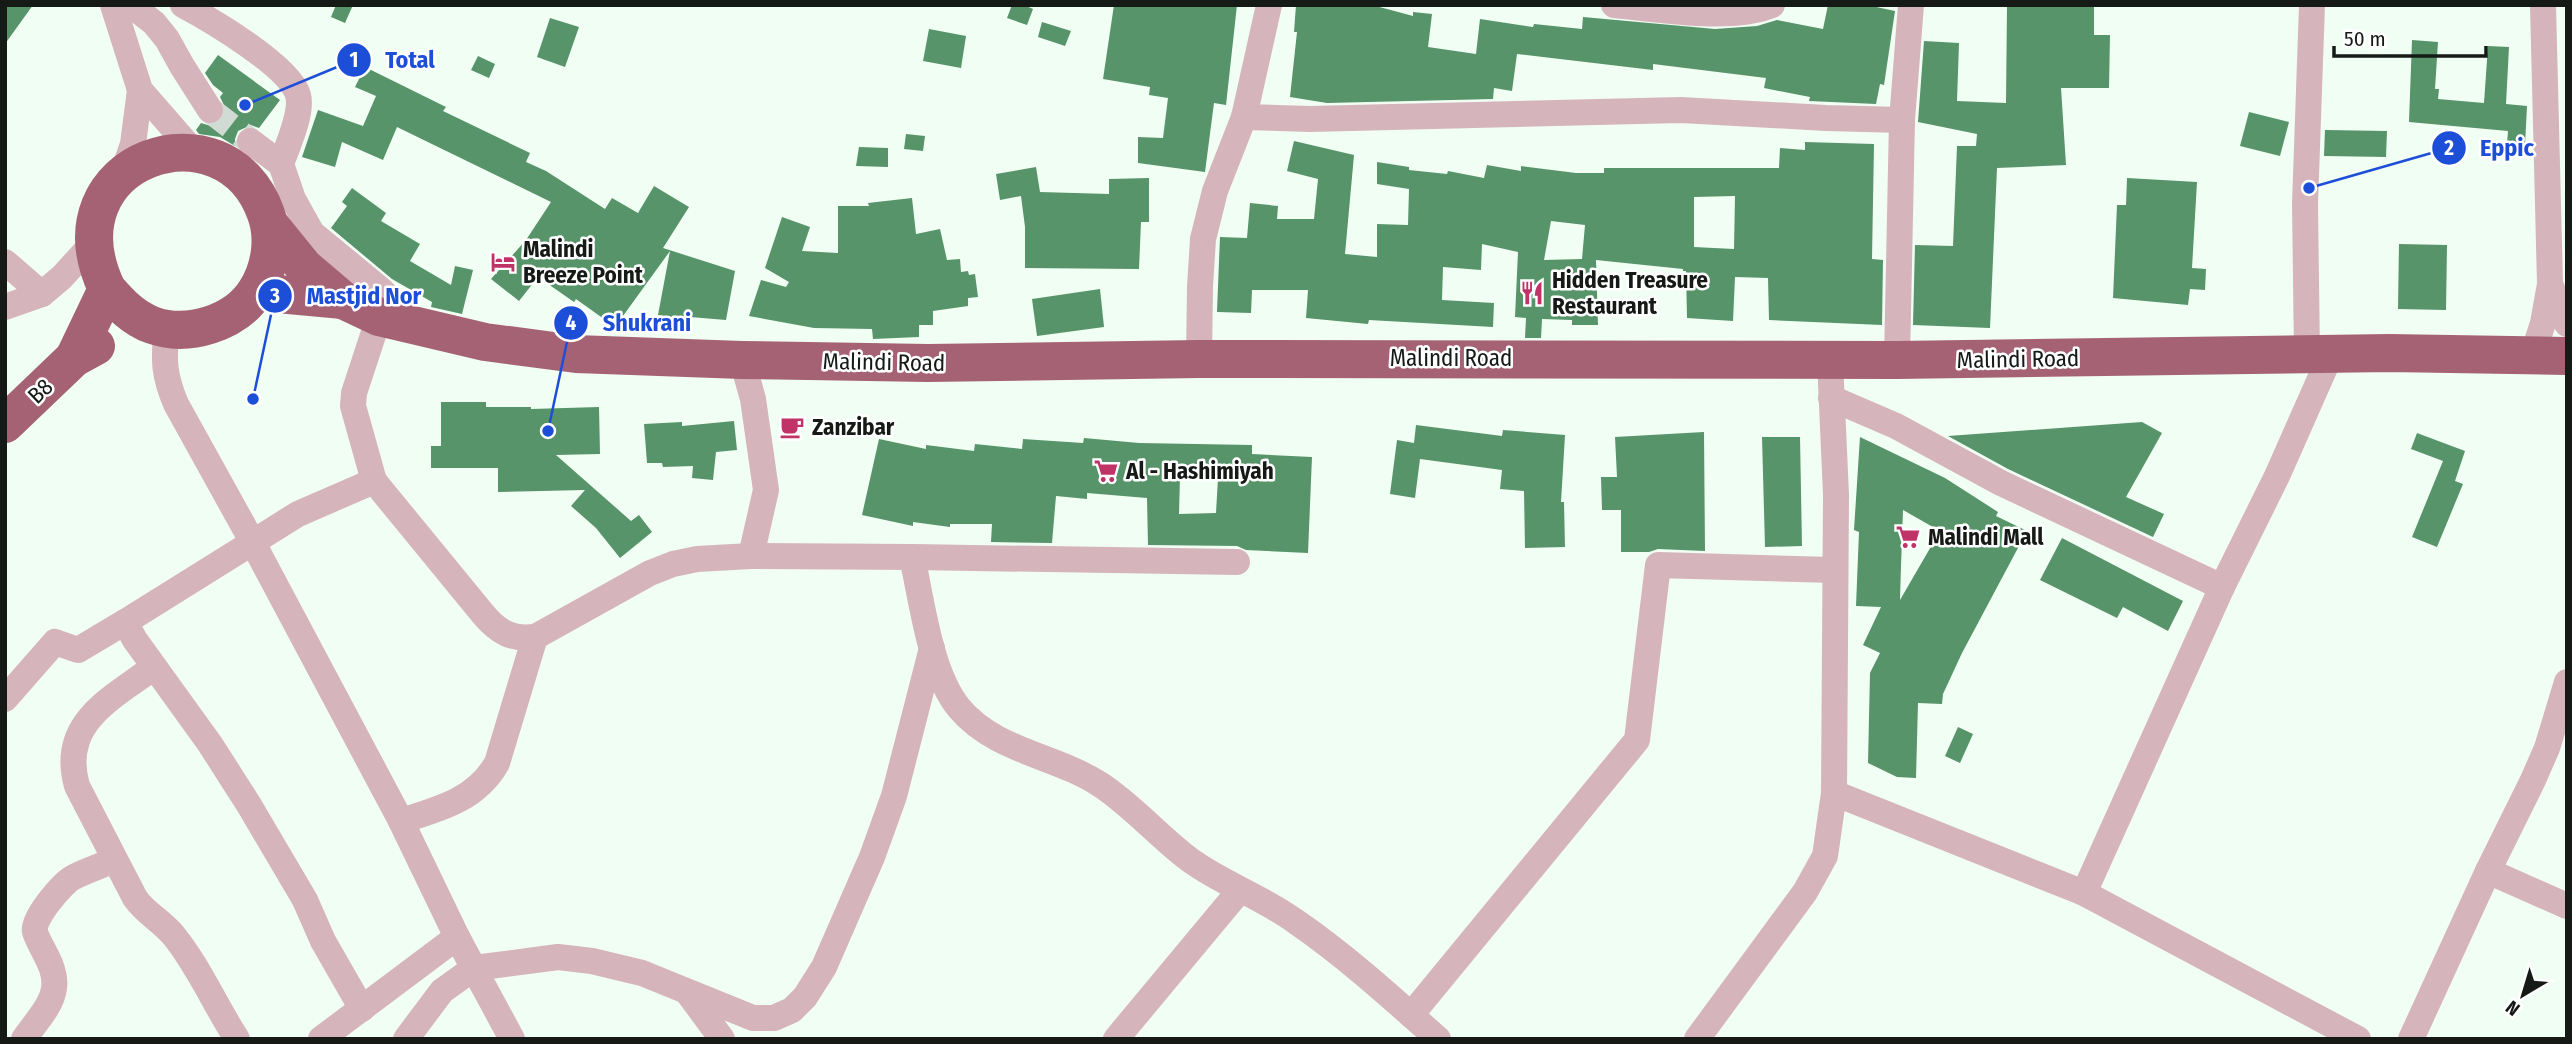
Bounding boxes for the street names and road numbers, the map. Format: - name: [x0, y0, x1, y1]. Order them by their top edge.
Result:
- street label: Malindi Road: [1390, 344, 1512, 372]
- street label: Malindi Road: [1956, 344, 2080, 374]
- street label: Malindi Road: [822, 347, 946, 377]
- street label: B8: [22, 373, 58, 409]

